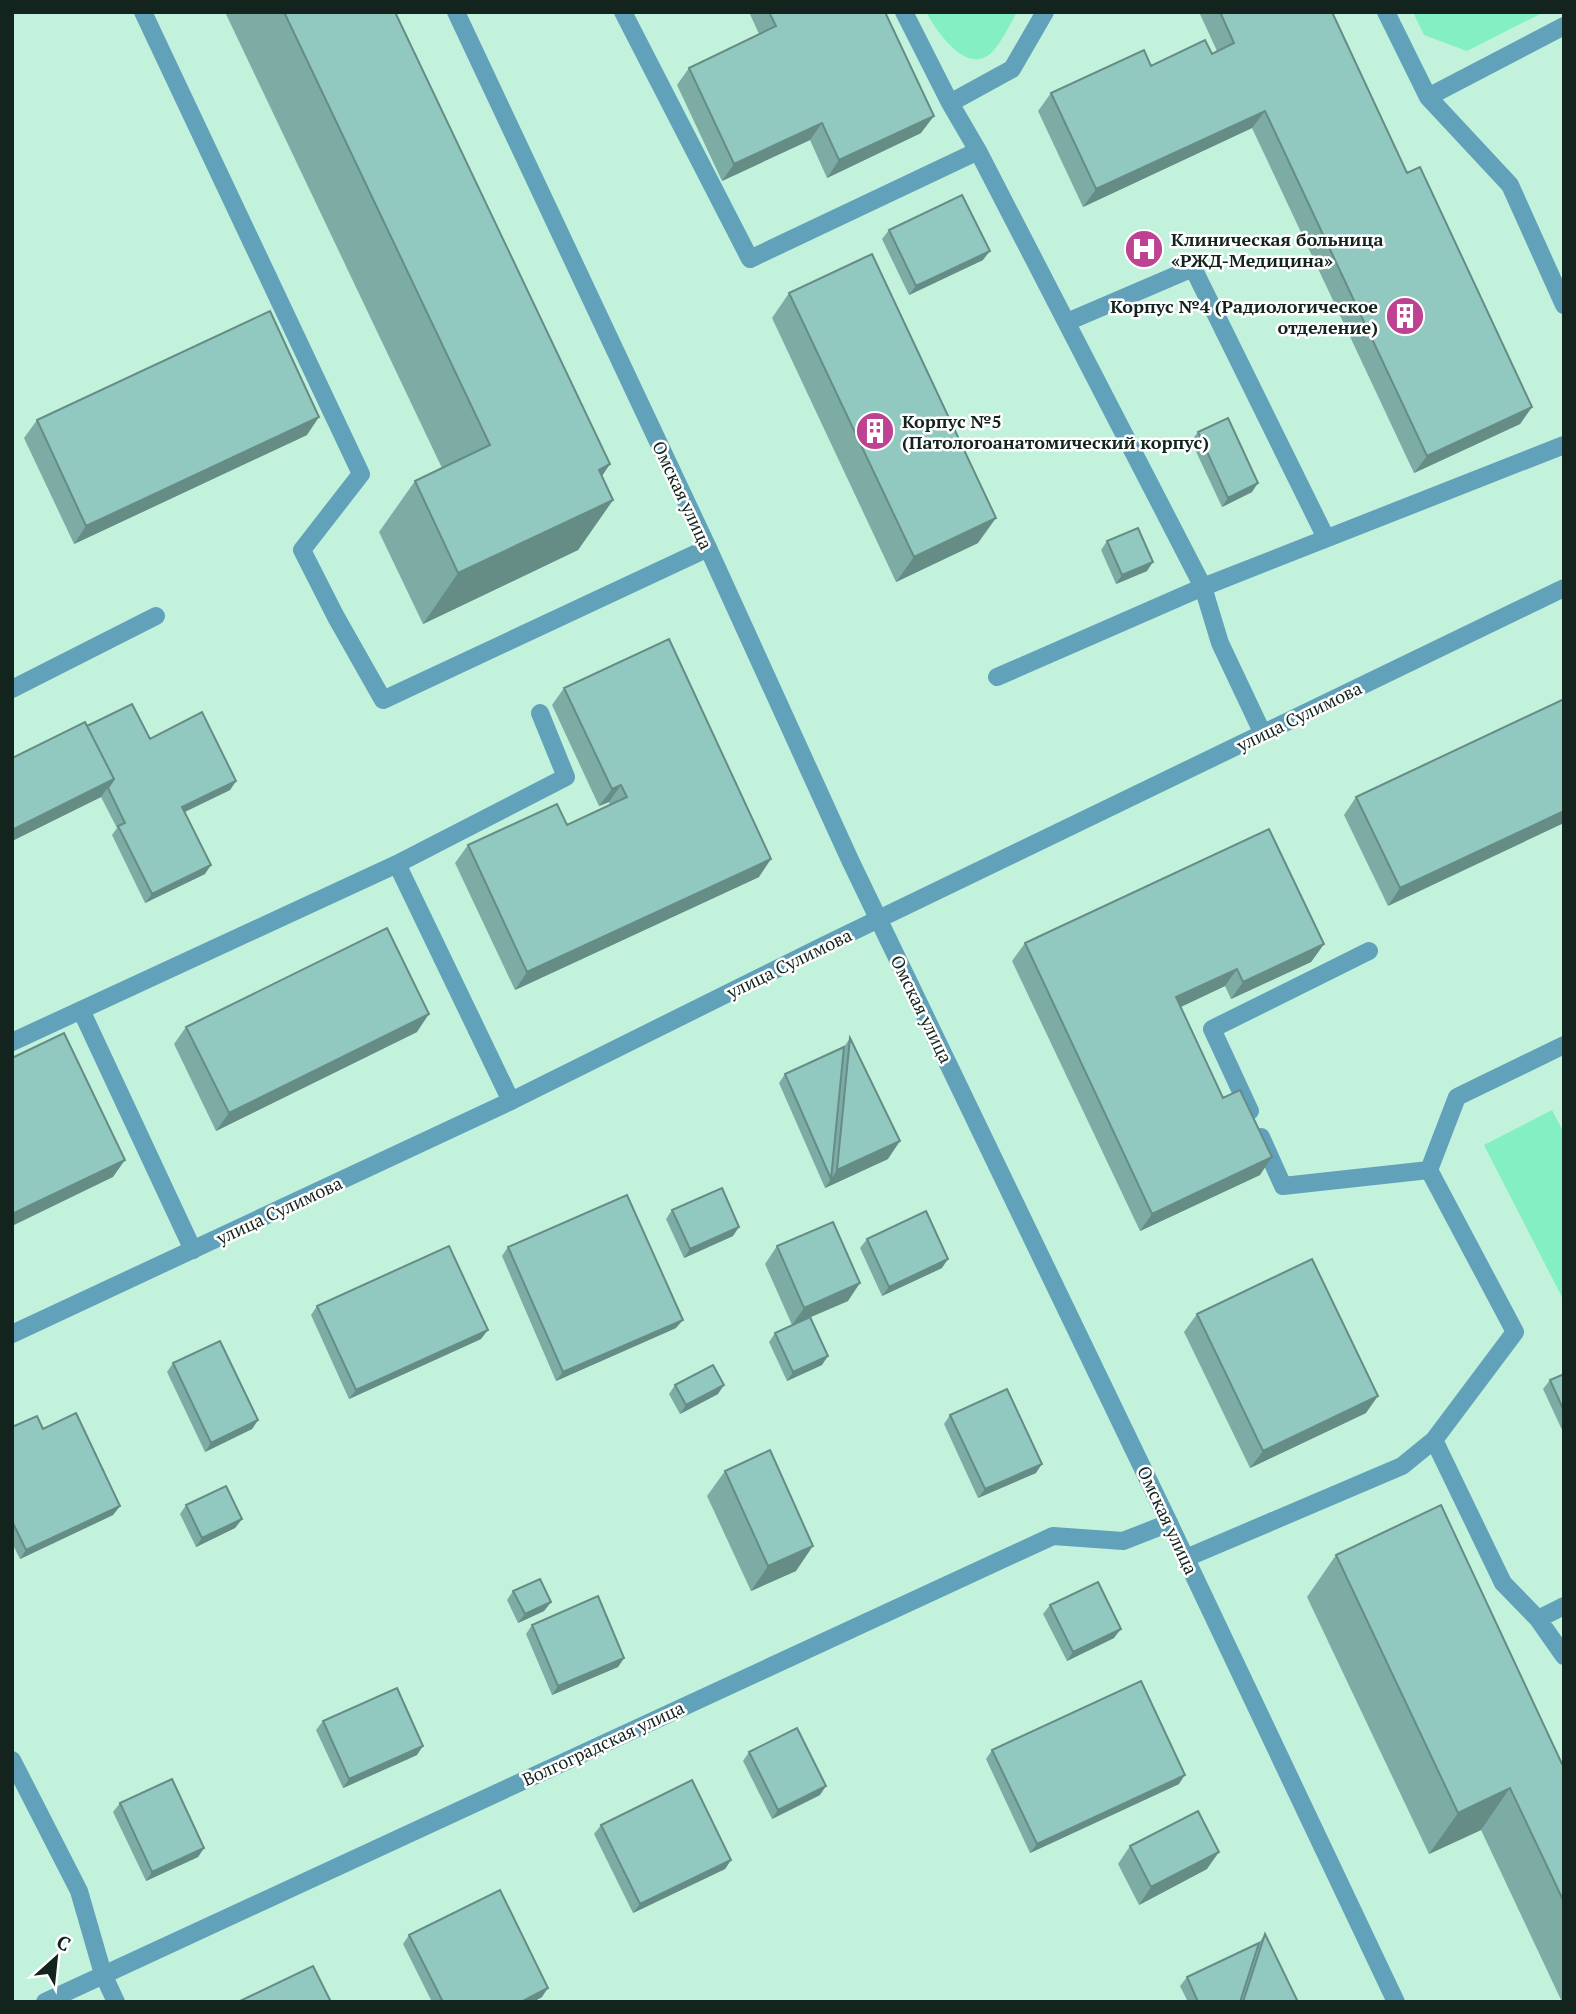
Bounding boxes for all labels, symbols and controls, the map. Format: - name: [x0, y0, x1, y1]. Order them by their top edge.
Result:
- place label: Клиническая больница «РЖД-Медицина»: [1171, 227, 1383, 272]
- hospital icon: Клиническая больница «РЖД-Медицина»: [1123, 228, 1165, 270]
- place label: Корпус №4 (Радиологическое отделение): [1110, 294, 1378, 339]
- building icon: Корпус №4 (Радиологическое отделение): [1384, 295, 1426, 337]
- place label: Корпус №5 (Патологоанатомический корпус): [902, 409, 1209, 454]
- building icon: Корпус №5 (Патологоанатомический корпус): [854, 410, 896, 452]
- street label: Омская улица: [647, 437, 719, 553]
- street label: улица Сулимова: [1232, 675, 1366, 757]
- street label: улица Сулимова: [722, 922, 856, 1004]
- street label: Омская улица: [886, 951, 958, 1067]
- street label: улица Сулимова: [211, 1170, 346, 1250]
- street label: Омская улица: [1132, 1462, 1204, 1578]
- street label: Волгоградская улица: [518, 1695, 688, 1791]
- north arrow: [21, 1923, 91, 1993]
- text: С: [53, 1928, 75, 1956]

